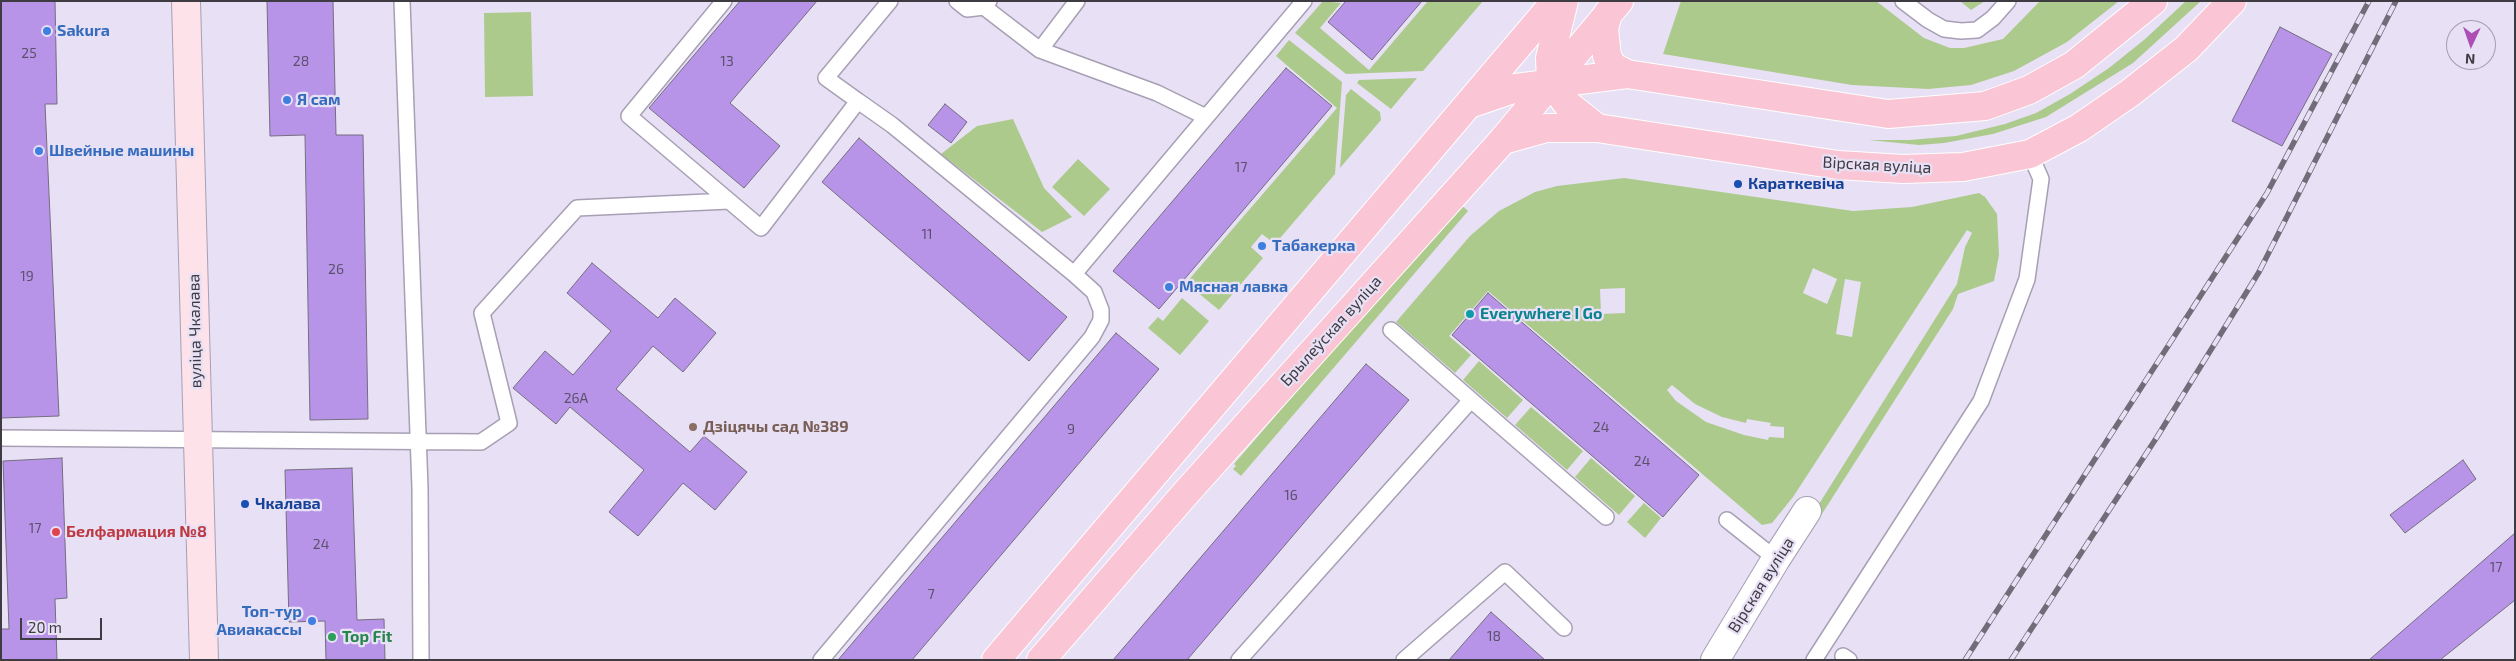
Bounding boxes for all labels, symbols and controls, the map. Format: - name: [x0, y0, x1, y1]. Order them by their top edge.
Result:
- north arrow: [2446, 20, 2496, 70]
- place label: Sakura: [57, 21, 110, 41]
- marker: Sakura: [41, 25, 53, 37]
- house number: 25: [21, 45, 37, 61]
- text: N: [2465, 51, 2476, 68]
- house number: 28: [293, 53, 309, 69]
- house number: 13: [720, 53, 734, 69]
- place label: Я сам: [297, 90, 341, 110]
- marker: Я сам: [281, 94, 293, 106]
- place label: Швейные машины: [49, 141, 194, 161]
- marker: Швейные машины: [33, 145, 45, 157]
- street label: Вірская вуліца: [1822, 153, 1932, 177]
- house number: 17: [1235, 159, 1247, 175]
- place label: Караткевіча: [1748, 174, 1844, 194]
- marker: Караткевіча: [1732, 178, 1744, 190]
- house number: 11: [921, 226, 933, 242]
- place label: Табакерка: [1272, 236, 1355, 256]
- marker: Табакерка: [1256, 240, 1268, 252]
- house number: 26: [328, 261, 344, 277]
- house number: 19: [20, 268, 34, 284]
- street label: Брылеўская вуліца: [1276, 272, 1386, 390]
- street label: вуліца Чкалава: [184, 274, 206, 388]
- place label: Мясная лавка: [1179, 277, 1288, 297]
- marker: Мясная лавка: [1163, 281, 1175, 293]
- place label: Everywhere I Go: [1480, 304, 1602, 324]
- marker: Everywhere I Go: [1464, 308, 1476, 320]
- house number: 26А: [564, 390, 588, 406]
- place label: Дзіцячы сад №389: [703, 417, 849, 437]
- house number: 24: [1593, 419, 1609, 435]
- marker: Дзіцячы сад №389: [687, 421, 699, 433]
- house number: 9: [1067, 421, 1075, 437]
- house number: 24: [1634, 453, 1650, 469]
- house number: 16: [1284, 487, 1298, 503]
- place label: Чкалава: [255, 494, 321, 514]
- marker: Чкалава: [239, 498, 251, 510]
- house number: 17: [29, 520, 41, 536]
- place label: Белфармация №8: [66, 522, 207, 542]
- marker: Белфармация №8: [50, 526, 62, 538]
- street label: Вірская вуліца: [1724, 534, 1798, 636]
- house number: 24: [313, 536, 329, 552]
- house number: 17: [2490, 559, 2502, 575]
- house number: 7: [927, 586, 935, 602]
- place label: Топ-тур Авиакассы: [217, 602, 302, 640]
- scale bar: [22, 608, 105, 640]
- marker: Топ-тур Авиакассы: [306, 615, 318, 627]
- text: 20 m: [28, 618, 62, 636]
- place label: Top Fit: [342, 627, 392, 647]
- house number: 18: [1487, 628, 1501, 644]
- marker: Top Fit: [326, 631, 338, 643]

